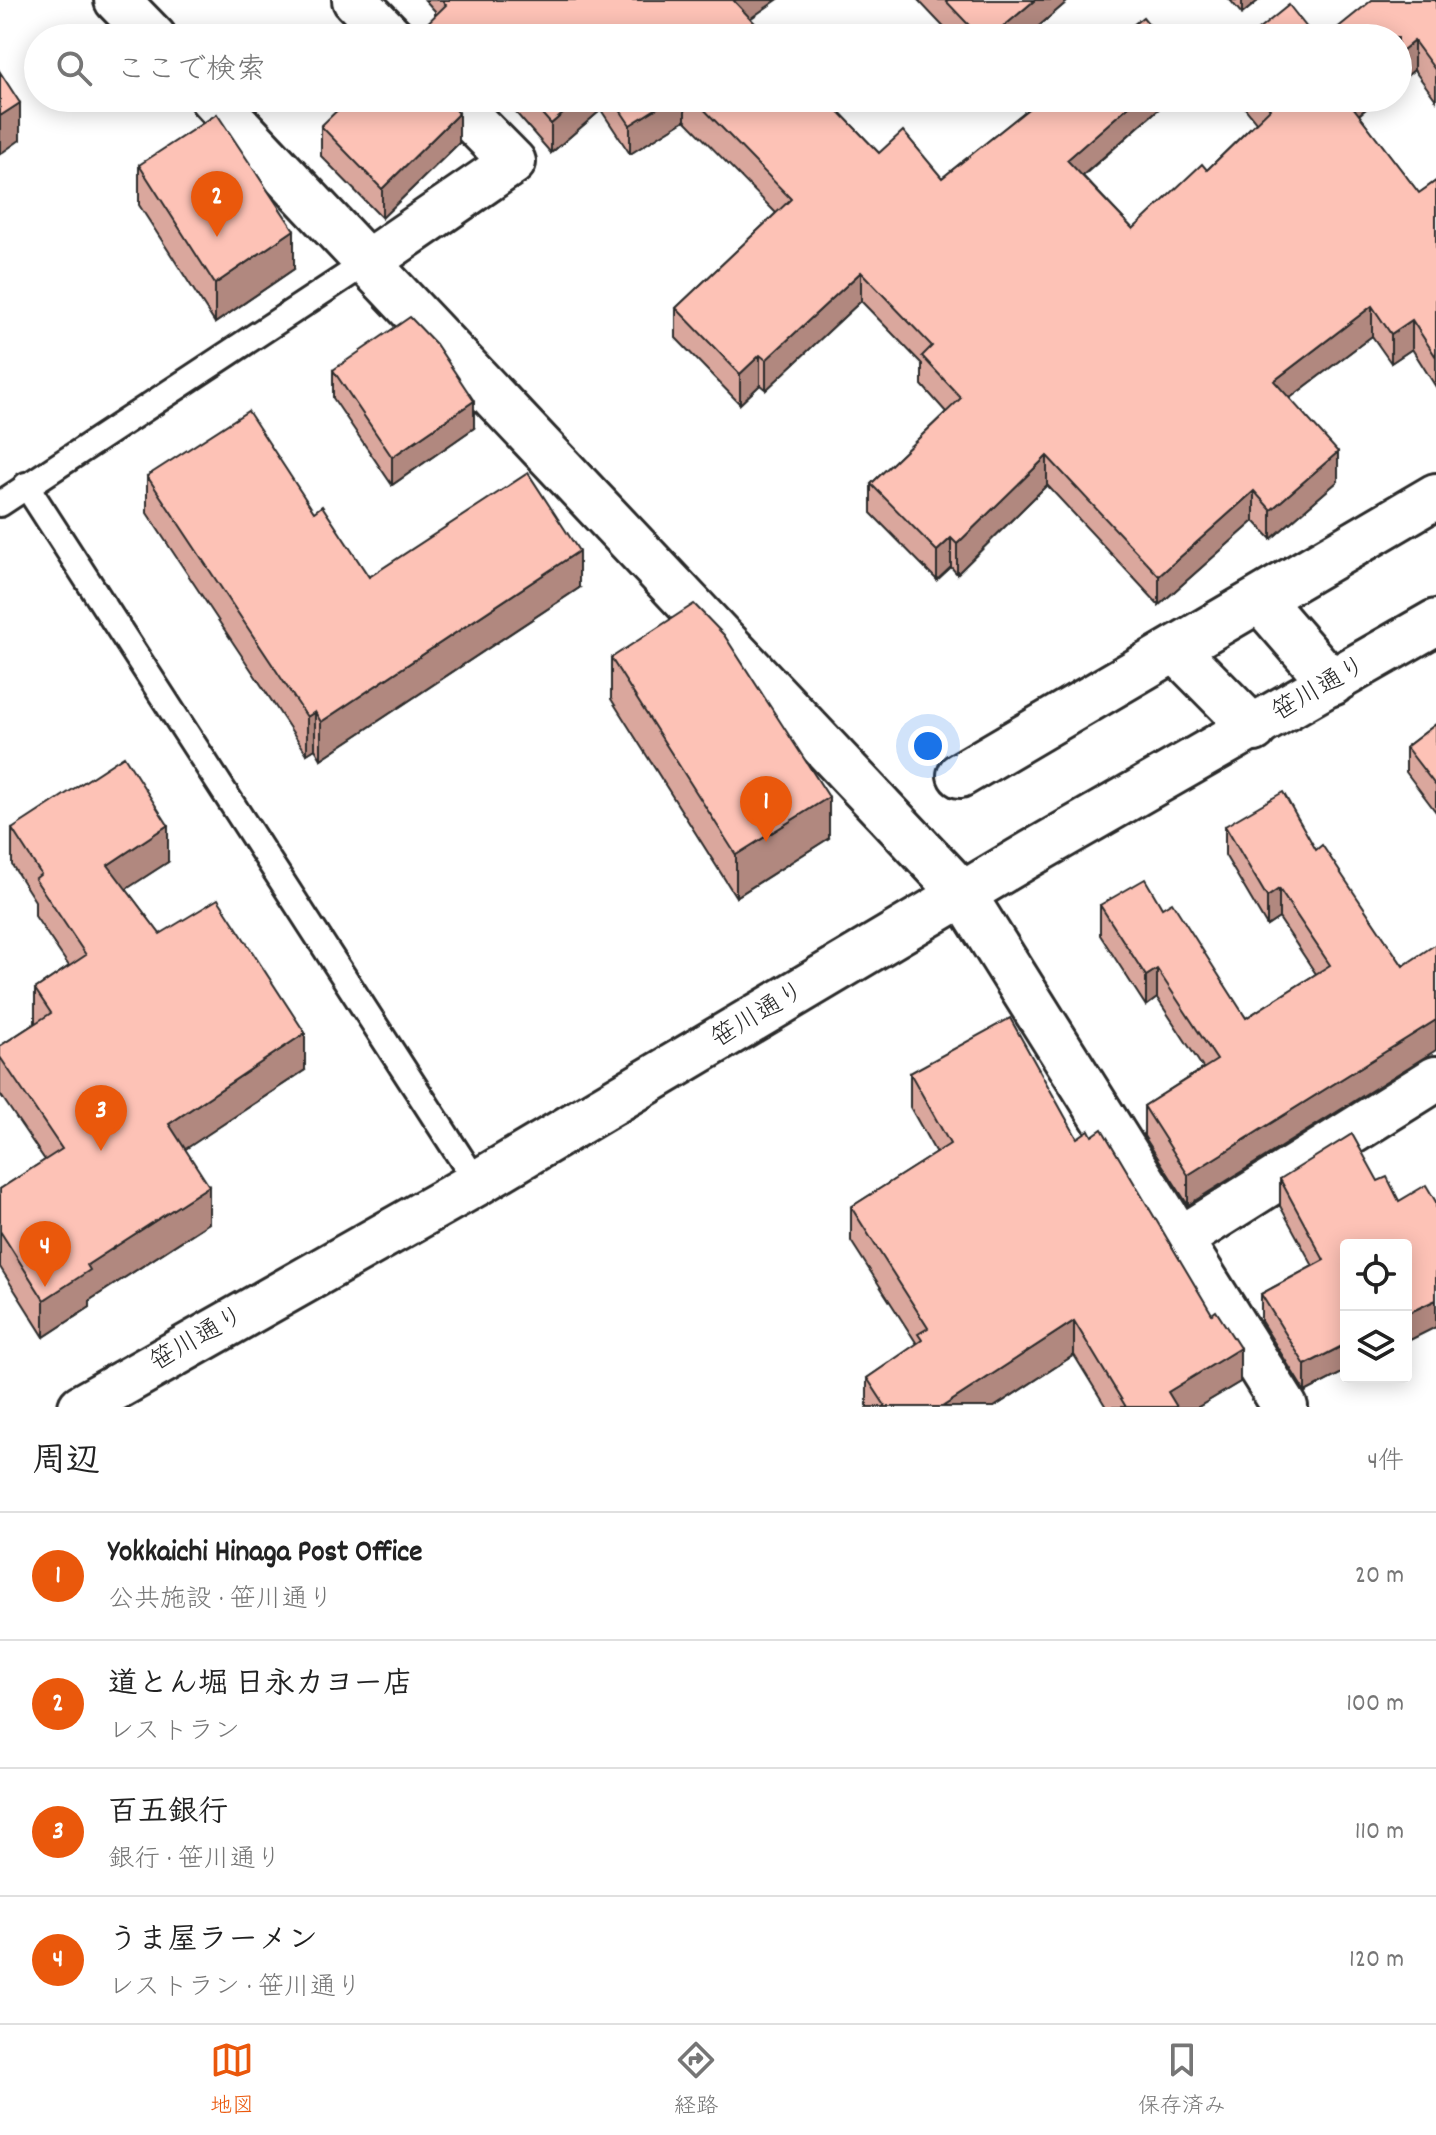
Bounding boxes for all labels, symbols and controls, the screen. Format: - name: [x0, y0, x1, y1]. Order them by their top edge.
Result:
- search box: [24, 24, 1412, 112]
- icon: search: [52, 46, 96, 90]
- text: ここで検索: [116, 51, 266, 94]
- pin: 2: [191, 171, 243, 237]
- street label: 笹川通り: [1266, 648, 1374, 732]
- your location: [908, 726, 948, 766]
- pin: 1: [740, 776, 792, 842]
- street label: 笹川通り: [705, 973, 813, 1059]
- pin: 3: [75, 1085, 127, 1151]
- pin: 4: [19, 1221, 71, 1287]
- map controls: [1340, 1239, 1412, 1383]
- button: locate: [1340, 1239, 1412, 1311]
- street label: 笹川通り: [144, 1298, 252, 1382]
- button: layers: [1340, 1311, 1412, 1383]
- text: 周辺: [32, 1439, 100, 1488]
- text: 4件: [1367, 1444, 1404, 1481]
- text: Yokkaichi Hinaga Post Office: [108, 1533, 423, 1576]
- text: 1: [55, 1558, 61, 1595]
- text: 20 m: [1355, 1558, 1404, 1595]
- text: 公共施設 · 笹川通り: [108, 1582, 334, 1619]
- text: 道とん堀 日永カヨー店: [108, 1665, 413, 1708]
- text: 2: [52, 1686, 64, 1723]
- text: 100 m: [1346, 1686, 1404, 1723]
- text: レストラン: [108, 1714, 240, 1751]
- text: 百五銀行: [108, 1793, 228, 1836]
- text: 3: [52, 1814, 64, 1851]
- text: 110 m: [1355, 1814, 1404, 1851]
- text: 銀行 · 笹川通り: [108, 1842, 282, 1879]
- text: うま屋ラーメン: [108, 1921, 318, 1964]
- text: 4: [53, 1942, 63, 1979]
- text: 120 m: [1349, 1942, 1404, 1979]
- text: レストラン · 笹川通り: [108, 1970, 362, 2007]
- tab: 地図: [210, 2038, 254, 2123]
- tab: 経路: [674, 2038, 718, 2123]
- tab: 保存済み: [1138, 2038, 1226, 2123]

